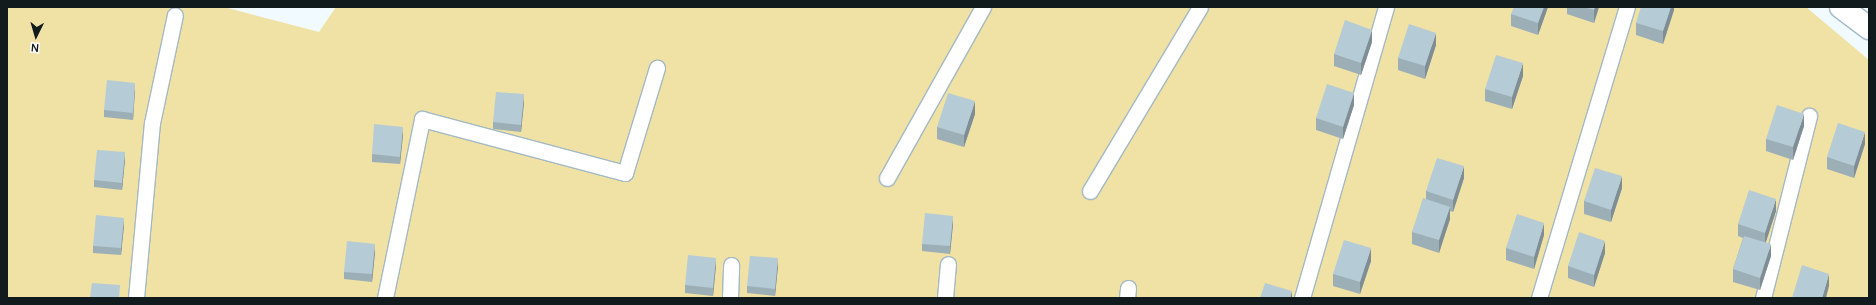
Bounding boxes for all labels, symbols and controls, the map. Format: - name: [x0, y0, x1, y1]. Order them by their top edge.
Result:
- north arrow: [16, 16, 56, 56]
- text: N: [30, 41, 40, 56]

